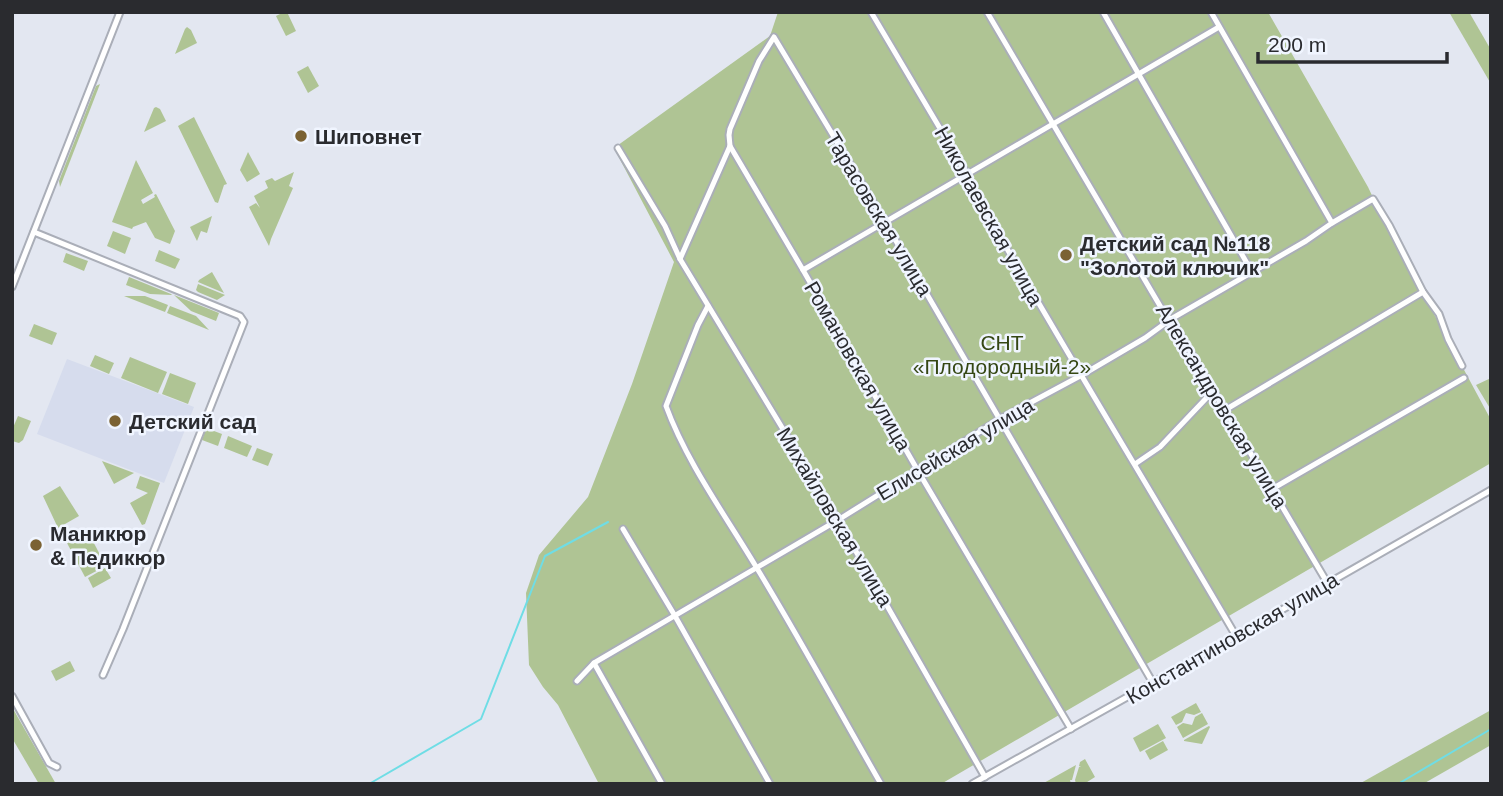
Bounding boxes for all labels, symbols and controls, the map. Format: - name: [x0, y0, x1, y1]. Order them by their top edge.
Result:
- scale bar: [1258, 21, 1447, 65]
- text: 200 m: [1268, 33, 1326, 56]
- street label: Николаевская улица: [930, 123, 1048, 310]
- place label: Шиповнет: [315, 125, 422, 148]
- marker: Шиповнет: [293, 128, 309, 144]
- street label: Тарасовская улица: [821, 128, 937, 300]
- place label: Детский сад №118 "Золотой ключик": [1080, 232, 1271, 279]
- marker: Детский сад №118 "Золотой ключик": [1058, 247, 1074, 263]
- street label: Романовская улица: [800, 277, 916, 455]
- street label: Александровская улица: [1152, 300, 1292, 513]
- park label: СНТ «Плодородный-2»: [913, 331, 1091, 378]
- street label: Елисейская улица: [873, 393, 1038, 505]
- place label: Детский сад: [129, 410, 256, 433]
- marker: Детский сад: [107, 413, 123, 429]
- street label: Михайловская улица: [772, 423, 898, 611]
- place label: Маникюр & Педикюр: [50, 522, 165, 569]
- marker: Маникюр & Педикюр: [28, 537, 44, 553]
- street label: Константиновская улица: [1122, 568, 1342, 708]

